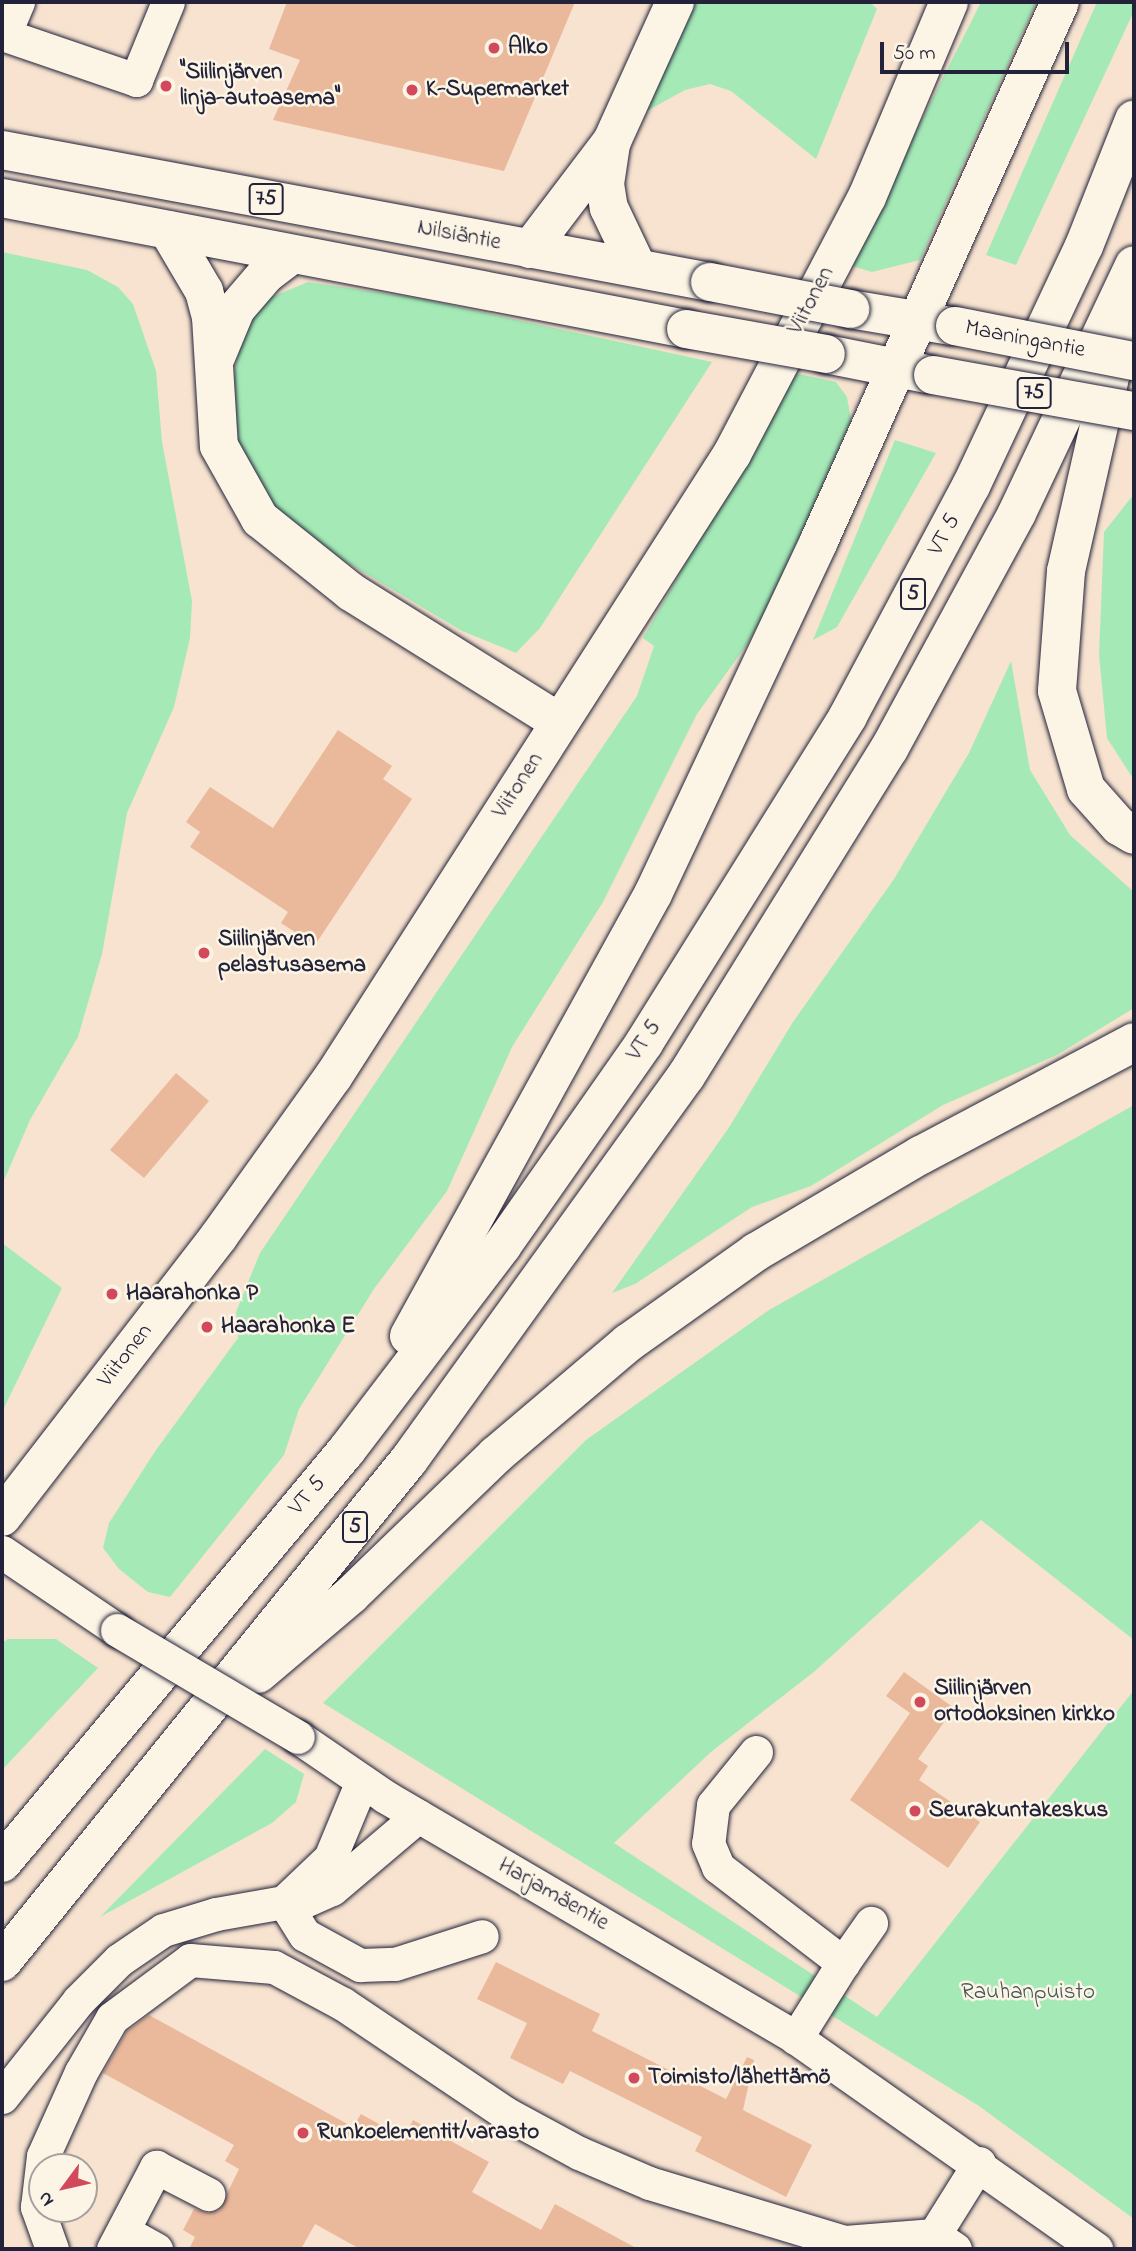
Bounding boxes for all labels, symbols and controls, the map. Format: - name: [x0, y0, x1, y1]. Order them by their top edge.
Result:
- scale bar: [884, 28, 1073, 72]
- place label: Alko: [508, 34, 548, 62]
- text: 50 m: [893, 39, 936, 69]
- marker: Alko: [486, 40, 502, 56]
- place label: "Siilinjärven linja-autoasema": [180, 59, 340, 113]
- place label: K-Supermarket: [426, 76, 569, 104]
- marker: "Siilinjärven linja-autoasema": [158, 78, 174, 94]
- marker: K-Supermarket: [404, 82, 420, 98]
- road number: 75: [248, 182, 284, 216]
- street label: Nilsiäntie: [415, 214, 503, 258]
- street label: Viitonen: [783, 262, 841, 340]
- street label: Maaningantie: [963, 315, 1087, 365]
- road number: 75: [1016, 376, 1052, 410]
- street label: VT 5: [923, 510, 967, 560]
- road number: 5: [899, 576, 927, 612]
- street label: Viitonen: [488, 748, 550, 824]
- place label: Siilinjärven pelastusasema: [218, 926, 366, 980]
- marker: Siilinjärven pelastusasema: [196, 945, 212, 961]
- street label: VT 5: [622, 1015, 668, 1067]
- place label: Haarahonka P: [126, 1280, 258, 1308]
- marker: Haarahonka P: [104, 1286, 120, 1302]
- place label: Haarahonka E: [221, 1313, 355, 1341]
- street label: Viitonen: [93, 1319, 159, 1393]
- marker: Haarahonka E: [199, 1319, 215, 1335]
- street label: VT 5: [284, 1471, 332, 1521]
- road number: 5: [341, 1510, 369, 1544]
- place label: Siilinjärven ortodoksinen kirkko: [934, 1675, 1115, 1729]
- marker: Siilinjärven ortodoksinen kirkko: [912, 1694, 928, 1710]
- place label: Seurakuntakeskus: [929, 1797, 1108, 1825]
- marker: Seurakuntakeskus: [907, 1803, 923, 1819]
- street label: Harjamäentie: [493, 1852, 613, 1938]
- park label: Rauhanpuisto: [961, 1979, 1095, 2007]
- place label: Toimisto/lähettämö: [648, 2064, 831, 2092]
- marker: Toimisto/lähettämö: [626, 2070, 642, 2086]
- place label: Runkoelementit/varasto: [317, 2119, 539, 2147]
- marker: Runkoelementit/varasto: [295, 2125, 311, 2141]
- north arrow: [28, 2153, 98, 2223]
- text: N: [32, 2186, 61, 2211]

